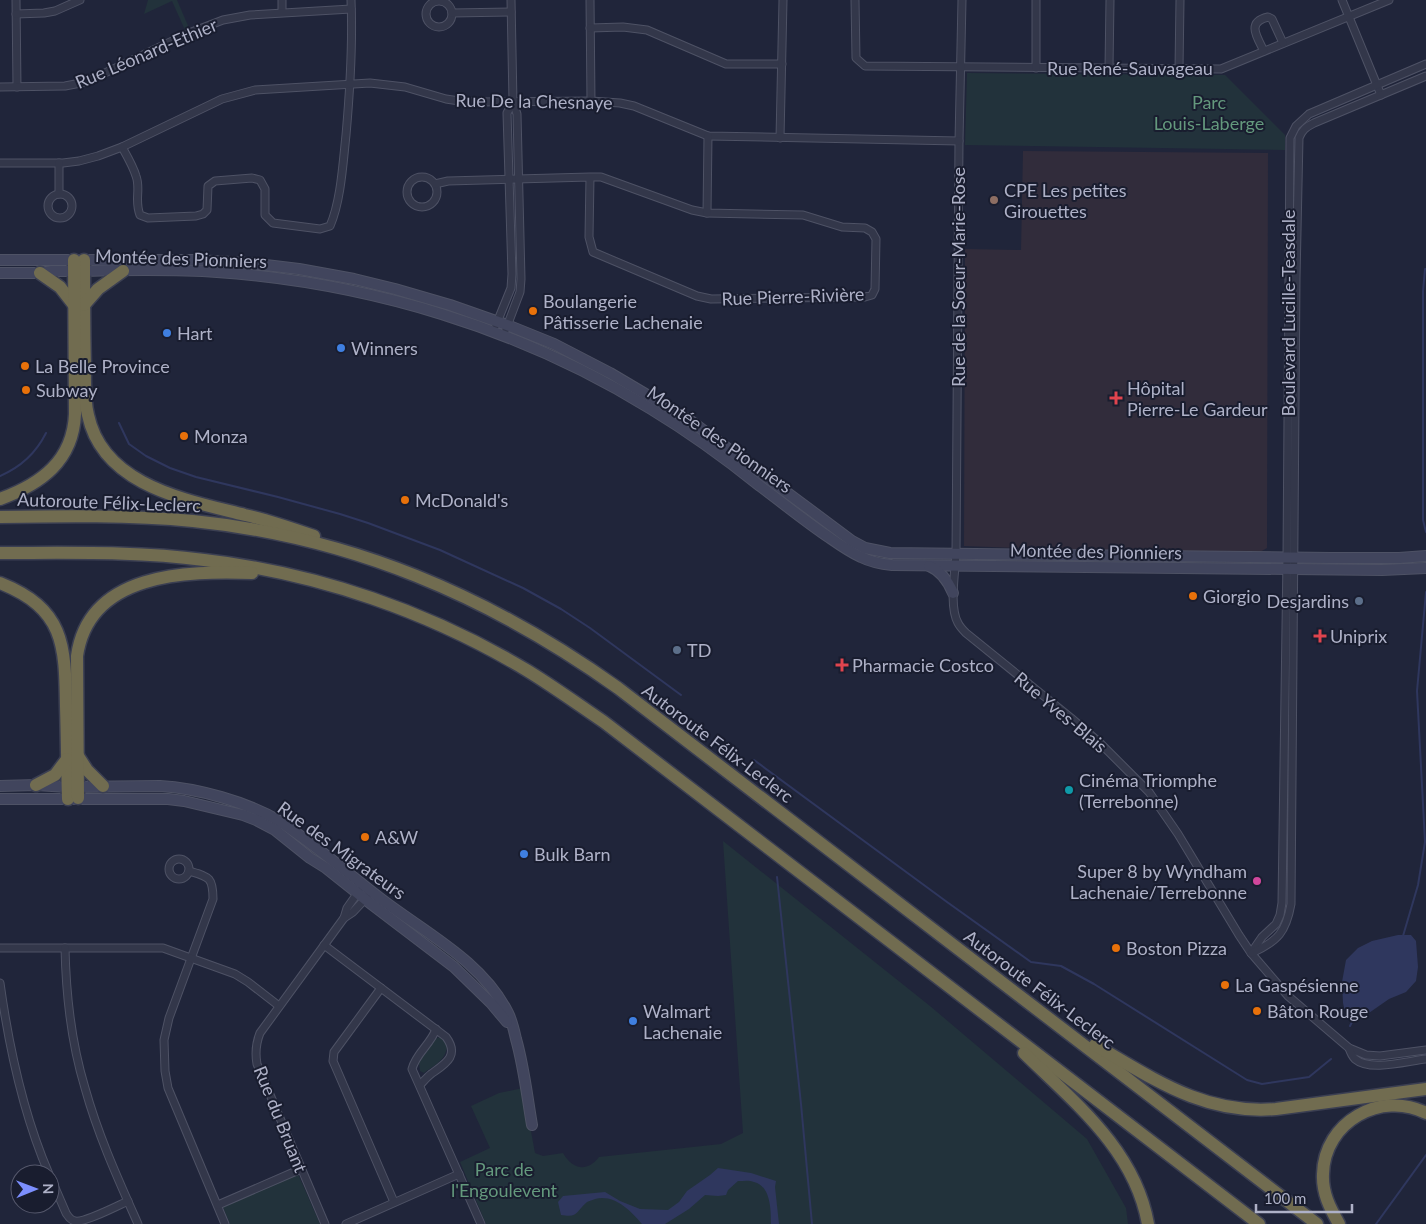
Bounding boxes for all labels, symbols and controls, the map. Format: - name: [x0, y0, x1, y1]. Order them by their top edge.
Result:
- street label: Rue Léonard-Ethier: [72, 13, 221, 93]
- street label: Rue René-Sauvageau: [1047, 57, 1213, 79]
- street label: Rue De la Chesnaye: [455, 89, 613, 113]
- park label: Parc Louis-Laberge: [1154, 91, 1264, 134]
- street label: Rue de la Soeur-Marie-Rose: [947, 167, 969, 387]
- place label: CPE Les petites Girouettes: [1004, 179, 1127, 222]
- marker: CPE Les petites Girouettes: [988, 194, 1000, 206]
- street label: Boulevard Lucille-Teasdale: [1277, 210, 1299, 416]
- street label: Montée des Pionniers: [95, 244, 268, 272]
- street label: Rue Pierre-Rivière: [721, 283, 865, 309]
- place label: Boulangerie Pâtisserie Lachenaie: [543, 290, 703, 333]
- marker: Boulangerie Pâtisserie Lachenaie: [527, 305, 539, 317]
- place label: Hart: [177, 322, 213, 344]
- marker: Hart: [161, 327, 173, 339]
- place label: Winners: [351, 337, 418, 359]
- marker: Winners: [335, 342, 347, 354]
- place label: La Belle Province: [35, 355, 170, 377]
- marker: La Belle Province: [19, 360, 31, 372]
- place label: Hôpital Pierre-Le Gardeur: [1127, 377, 1268, 420]
- place label: Subway: [36, 379, 98, 401]
- street label: Montée des Pionniers: [643, 381, 797, 497]
- marker: Subway: [20, 384, 32, 396]
- marker: Hôpital Pierre-Le Gardeur: [1109, 391, 1123, 405]
- place label: Monza: [194, 425, 248, 447]
- marker: Monza: [178, 430, 190, 442]
- street label: Autoroute Félix-Leclerc: [17, 488, 202, 516]
- place label: McDonald's: [415, 489, 509, 511]
- marker: McDonald's: [399, 494, 411, 506]
- street label: Montée des Pionniers: [1010, 539, 1182, 564]
- place label: Giorgio: [1203, 585, 1261, 607]
- marker: Giorgio: [1187, 590, 1199, 602]
- place label: Desjardins: [1266, 590, 1349, 612]
- marker: Desjardins: [1353, 595, 1365, 607]
- place label: Uniprix: [1330, 625, 1387, 647]
- marker: Uniprix: [1314, 630, 1326, 642]
- place label: TD: [687, 639, 711, 661]
- marker: TD: [671, 644, 683, 656]
- place label: Pharmacie Costco: [852, 654, 994, 676]
- marker: Pharmacie Costco: [836, 659, 848, 671]
- street label: Rue Yves-Blais: [1010, 667, 1112, 757]
- street label: Autoroute Félix-Leclerc: [638, 679, 798, 807]
- place label: Cinéma Triomphe (Terrebonne): [1079, 769, 1217, 812]
- marker: Cinéma Triomphe (Terrebonne): [1063, 784, 1075, 796]
- street label: Rue des Migrateurs: [274, 796, 410, 904]
- place label: A&W: [375, 826, 418, 848]
- marker: A&W: [359, 831, 371, 843]
- place label: Bulk Barn: [534, 843, 611, 865]
- marker: Bulk Barn: [518, 848, 530, 860]
- place label: Super 8 by Wyndham Lachenaie/Terrebonne: [1070, 860, 1247, 903]
- marker: Super 8 by Wyndham Lachenaie/Terrebonne: [1251, 875, 1263, 887]
- street label: Autoroute Félix-Leclerc: [960, 925, 1120, 1053]
- place label: Boston Pizza: [1126, 937, 1227, 959]
- marker: Boston Pizza: [1110, 942, 1122, 954]
- place label: La Gaspésienne: [1235, 974, 1358, 996]
- marker: La Gaspésienne: [1219, 979, 1231, 991]
- place label: Walmart Lachenaie: [643, 1000, 722, 1043]
- place label: Bâton Rouge: [1267, 1000, 1368, 1022]
- marker: Bâton Rouge: [1251, 1005, 1263, 1017]
- marker: Walmart Lachenaie: [627, 1015, 639, 1027]
- street label: Rue du Bruant: [250, 1062, 313, 1176]
- park label: Parc de l'Engoulevent: [451, 1158, 558, 1201]
- north arrow: [10, 1164, 60, 1214]
- scale bar: [1256, 1182, 1352, 1214]
- text: N: [40, 1183, 57, 1194]
- text: 100 m: [1264, 1189, 1306, 1207]

